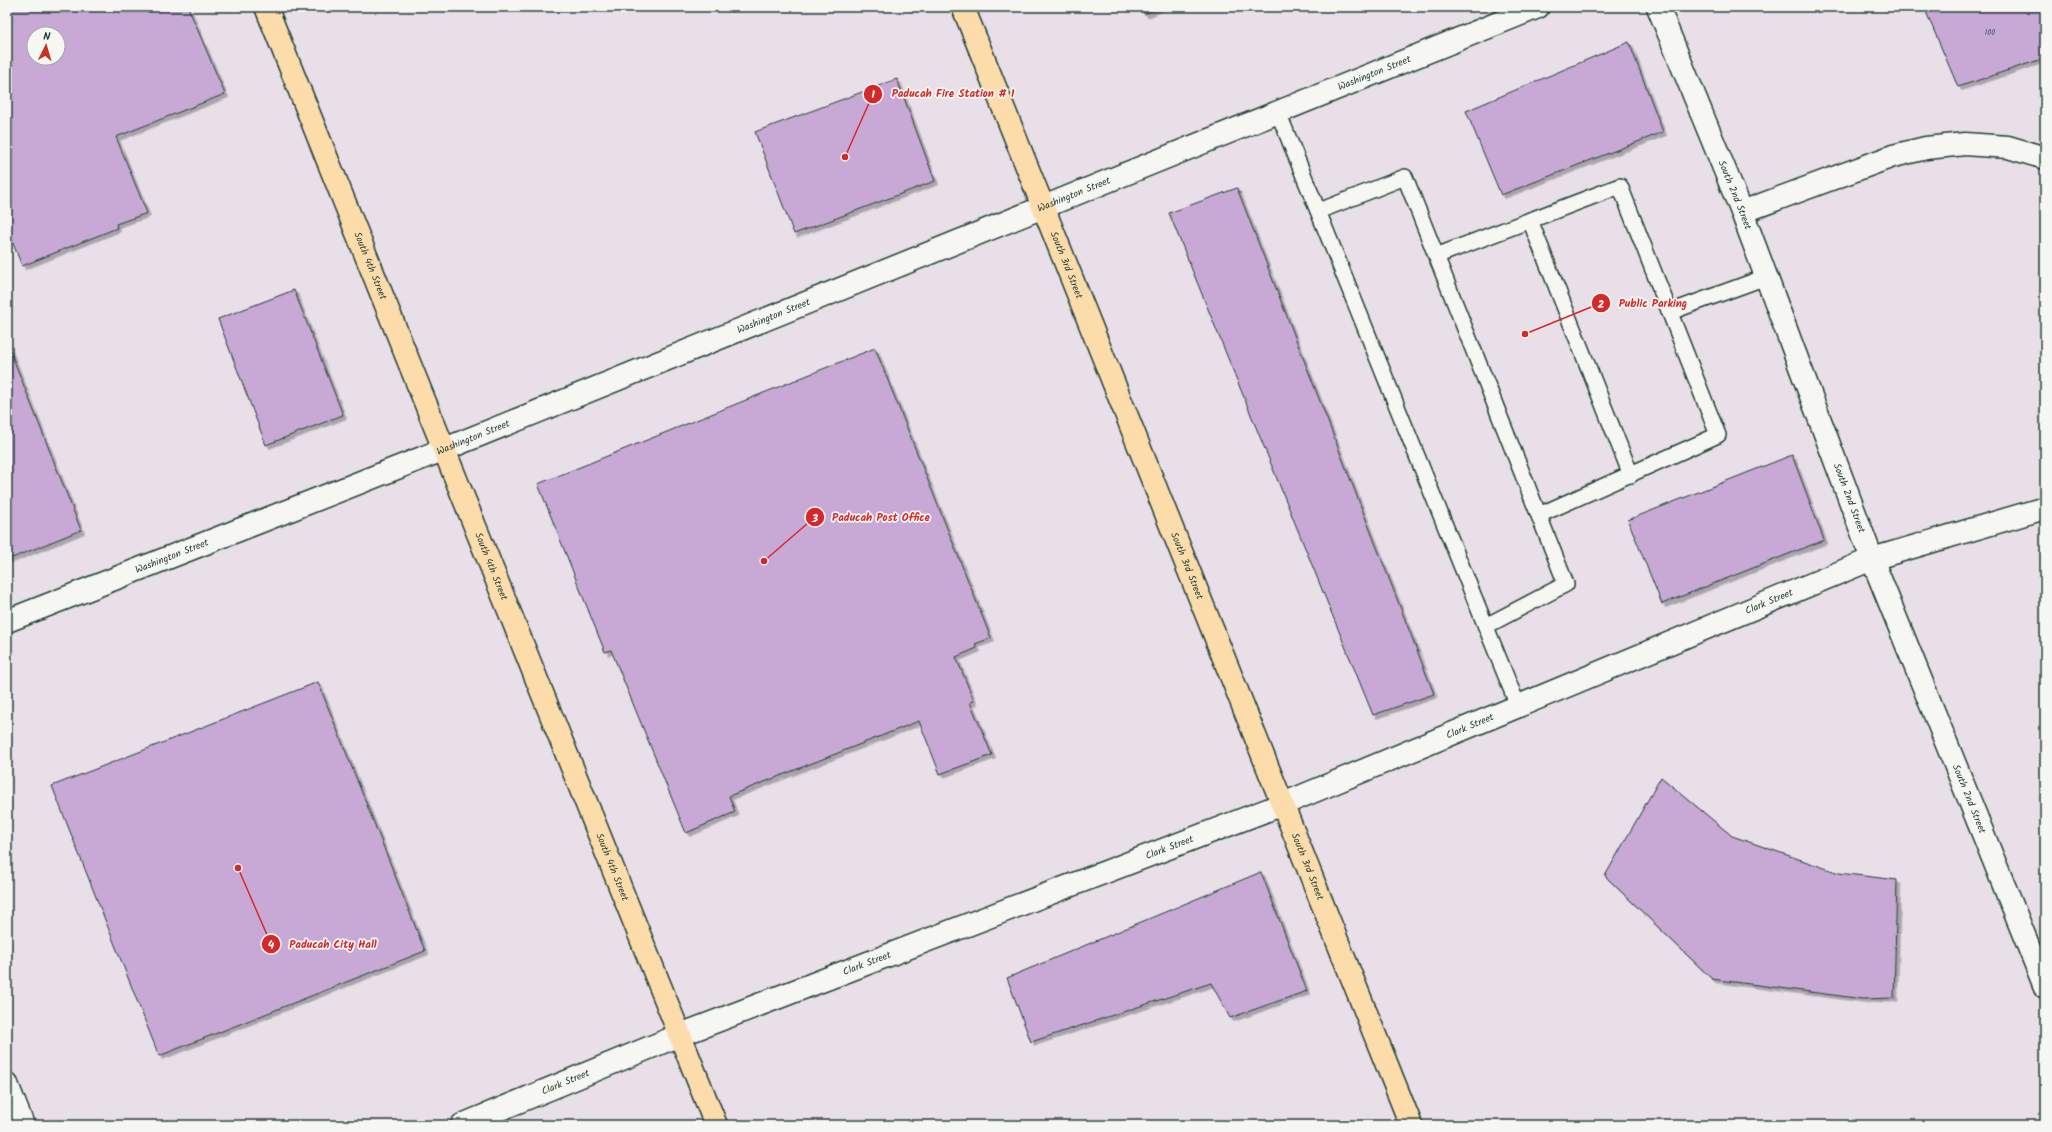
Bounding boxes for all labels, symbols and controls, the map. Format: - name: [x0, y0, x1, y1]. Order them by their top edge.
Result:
- north arrow: [26, 26, 66, 66]
- house number: 100: [1985, 26, 1995, 39]
- text: N: [43, 28, 51, 46]
- street label: Washington Street: [1335, 51, 1414, 95]
- callout: Paducah Fire Station # 1: [863, 82, 1022, 105]
- text: 1: [871, 85, 875, 104]
- text: Paducah Fire Station # 1: [892, 85, 1015, 103]
- street label: South 2nd Street: [1714, 158, 1756, 232]
- street label: Washington Street: [1035, 173, 1113, 217]
- street label: South 4th Street: [349, 229, 391, 302]
- street label: South 3rd Street: [1046, 229, 1087, 301]
- callout: Public Parking: [1591, 292, 1695, 315]
- street label: Washington Street: [735, 294, 813, 338]
- text: 2: [1598, 295, 1605, 314]
- text: Public Parking: [1619, 295, 1687, 313]
- street label: Washington Street: [434, 416, 512, 460]
- street label: South 2nd Street: [1829, 461, 1870, 535]
- callout: Paducah Post Office: [805, 506, 938, 529]
- text: 3: [811, 509, 819, 528]
- text: Paducah Post Office: [832, 509, 931, 527]
- street label: South 4th Street: [470, 530, 512, 603]
- street label: South 3rd Street: [1166, 530, 1208, 602]
- street label: Washington Street: [133, 535, 211, 578]
- street label: Clark Street: [1743, 585, 1796, 619]
- street label: Clark Street: [1443, 709, 1496, 743]
- street label: South 2nd Street: [1948, 762, 1990, 836]
- street label: South 3rd Street: [1287, 830, 1328, 903]
- street label: South 4th Street: [591, 831, 633, 903]
- street label: Clark Street: [1143, 831, 1196, 864]
- callout: Paducah City Hall: [261, 932, 385, 955]
- text: 4: [268, 935, 275, 954]
- text: Paducah City Hall: [289, 936, 377, 954]
- street label: Clark Street: [840, 947, 893, 980]
- street label: Clark Street: [539, 1065, 592, 1099]

